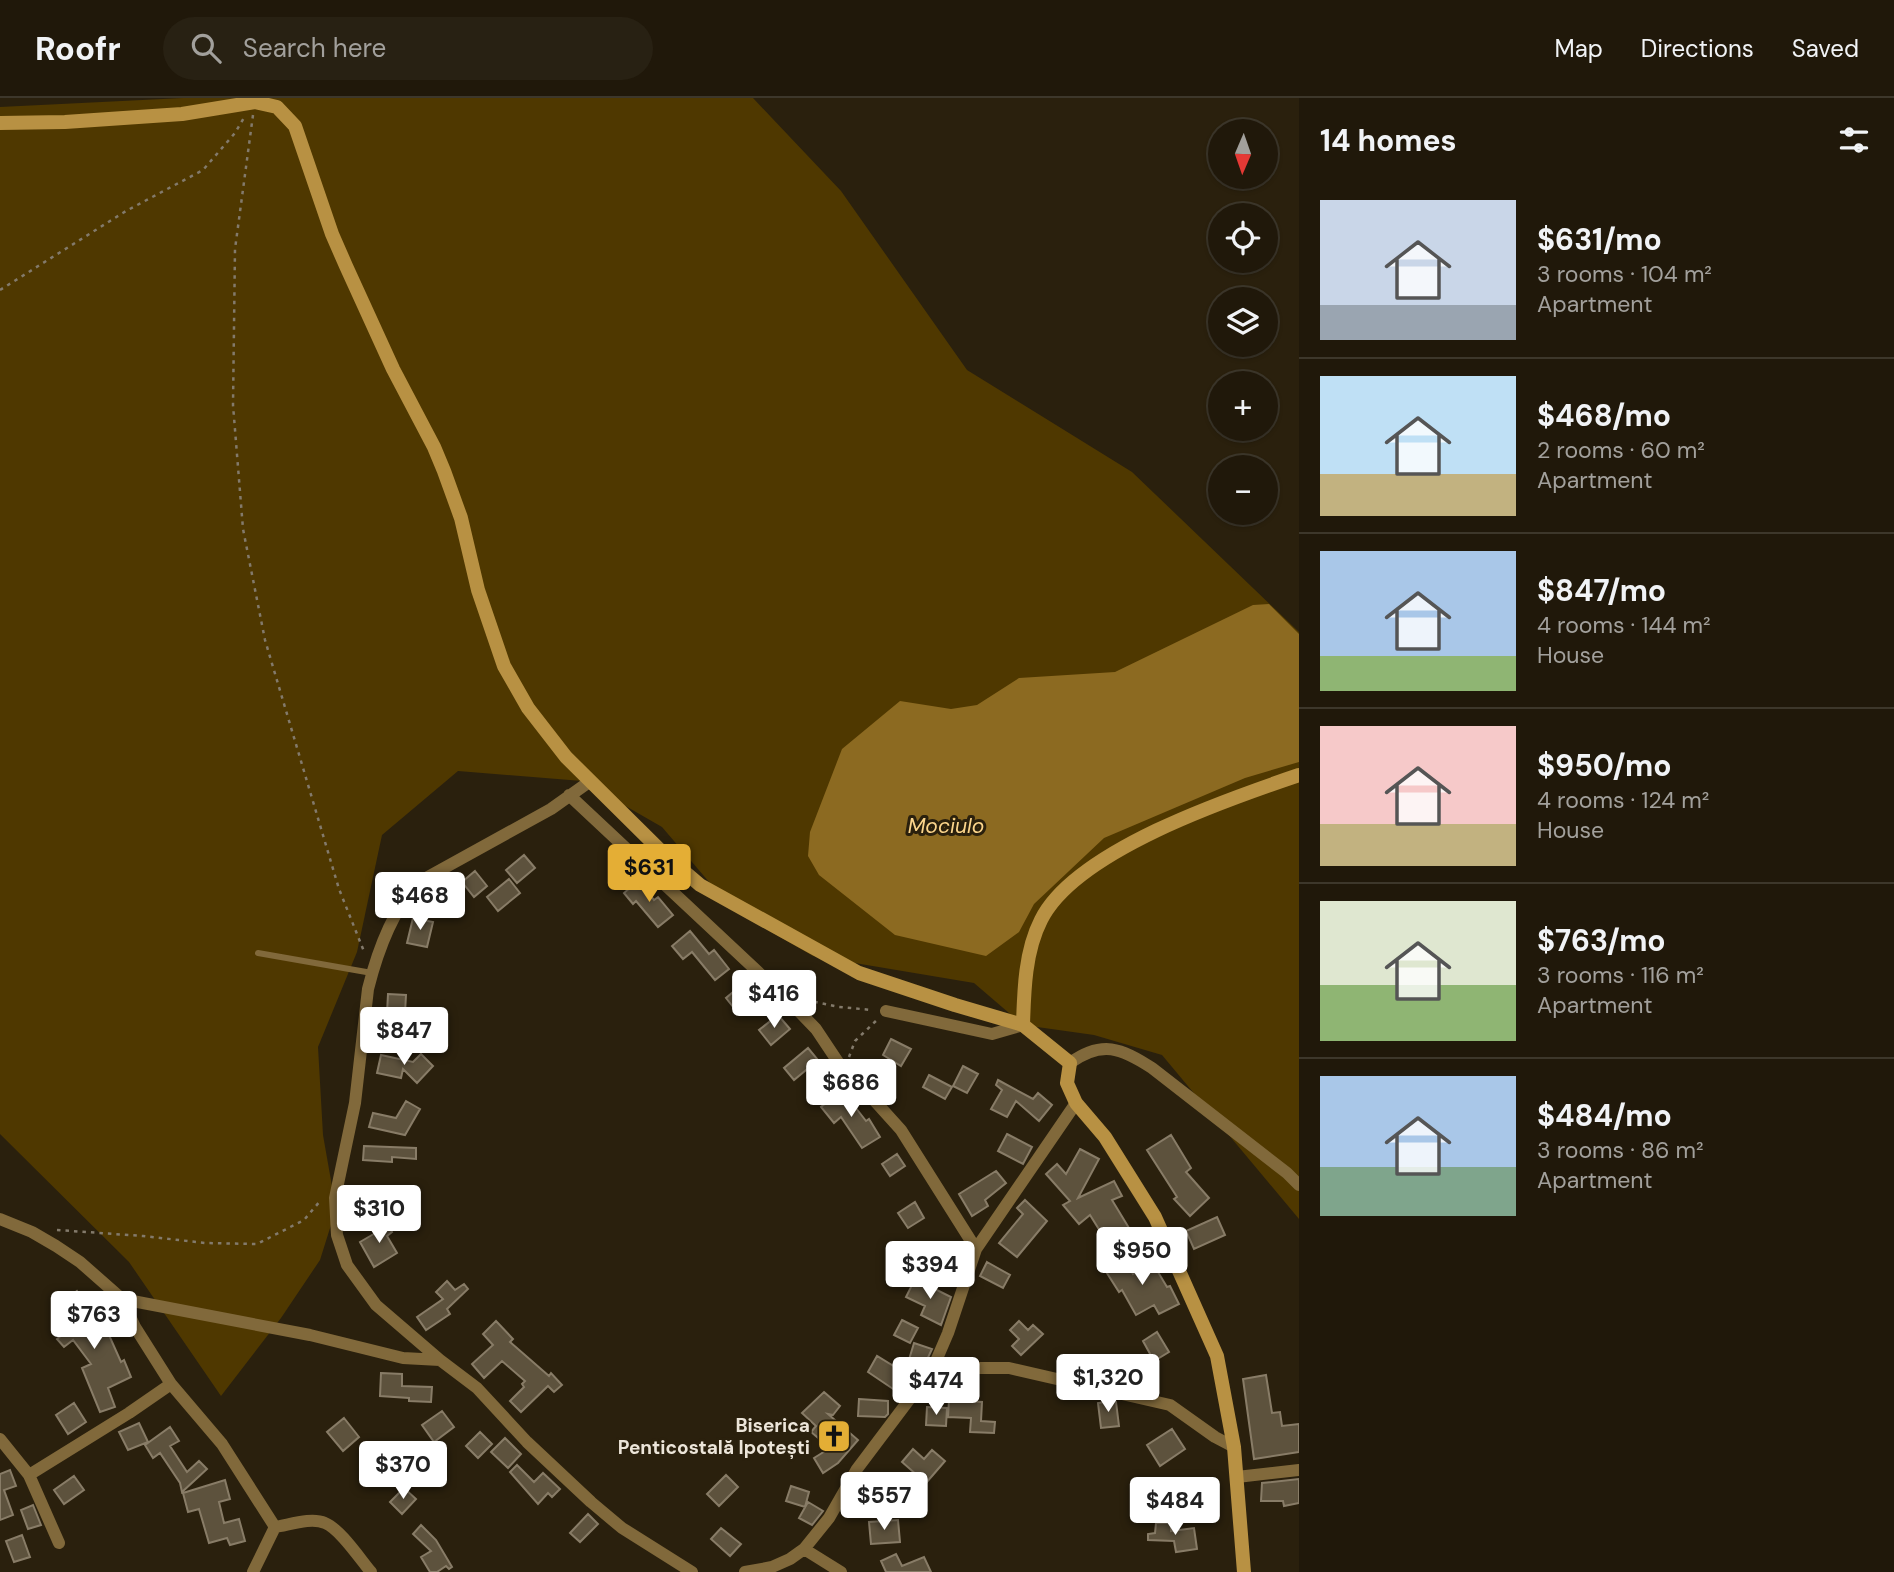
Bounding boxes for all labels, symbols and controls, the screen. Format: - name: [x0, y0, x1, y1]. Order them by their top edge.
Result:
- search box: [163, 17, 653, 80]
- text: Roofr: [35, 27, 121, 70]
- icon: search: [187, 29, 225, 67]
- text: Search here: [243, 31, 386, 65]
- text: Map: [1555, 33, 1603, 64]
- text: Directions: [1641, 33, 1754, 64]
- text: Saved: [1792, 33, 1859, 64]
- north arrow: [1208, 119, 1278, 189]
- map controls: [1208, 119, 1278, 525]
- text: 14 homes: [1320, 121, 1457, 160]
- icon: filters: [1835, 121, 1873, 159]
- button: locate: [1208, 203, 1278, 273]
- text: $631/mo: [1537, 220, 1662, 259]
- icon: home: [1376, 228, 1460, 312]
- text: 3 rooms · 104 m²: [1537, 259, 1712, 289]
- button: layers: [1208, 287, 1278, 357]
- text: Apartment: [1537, 289, 1652, 319]
- button: +: [1208, 371, 1278, 441]
- text: $468/mo: [1537, 396, 1671, 435]
- icon: home: [1376, 404, 1460, 488]
- text: 2 rooms · 60 m²: [1537, 435, 1705, 465]
- button: −: [1208, 455, 1278, 525]
- text: Apartment: [1537, 465, 1652, 495]
- text: $847/mo: [1537, 571, 1666, 610]
- icon: home: [1376, 579, 1460, 663]
- text: 4 rooms · 144 m²: [1537, 610, 1711, 640]
- text: House: [1537, 640, 1604, 670]
- text: $950/mo: [1537, 746, 1672, 785]
- icon: home: [1376, 754, 1460, 838]
- text: 4 rooms · 124 m²: [1537, 785, 1709, 815]
- water label: Mociulo: [908, 812, 984, 840]
- text: House: [1537, 815, 1604, 845]
- pin: $631: [608, 844, 690, 904]
- text: $631: [624, 852, 674, 882]
- pin: $468: [379, 872, 461, 932]
- text: $468: [391, 880, 449, 910]
- text: $763/mo: [1537, 921, 1666, 960]
- icon: home: [1376, 929, 1460, 1013]
- text: 3 rooms · 116 m²: [1537, 960, 1704, 990]
- pin: $416: [733, 970, 815, 1030]
- text: $416: [748, 978, 800, 1008]
- text: Apartment: [1537, 990, 1652, 1020]
- pin: $847: [363, 1007, 445, 1067]
- text: $847: [376, 1015, 432, 1045]
- pin: $686: [810, 1060, 892, 1119]
- text: $686: [822, 1067, 880, 1097]
- text: $484/mo: [1537, 1096, 1672, 1135]
- icon: home: [1376, 1104, 1460, 1188]
- text: 3 rooms · 86 m²: [1537, 1135, 1704, 1165]
- text: Apartment: [1537, 1165, 1652, 1195]
- pin: $310: [338, 1186, 420, 1245]
- text: $310: [353, 1193, 405, 1223]
- pin: $950: [1101, 1228, 1183, 1287]
- text: $950: [1113, 1235, 1172, 1265]
- pin: $394: [889, 1242, 971, 1301]
- text: $394: [902, 1249, 958, 1279]
- pin: $763: [53, 1292, 135, 1351]
- text: $763: [67, 1299, 121, 1329]
- pin: $1,320: [1051, 1354, 1165, 1414]
- pin: $474: [895, 1358, 977, 1417]
- text: $1,320: [1072, 1362, 1144, 1392]
- text: $474: [909, 1365, 963, 1395]
- place label: Biserica Penticostală Ipotești: [618, 1413, 810, 1460]
- church icon: Biserica Penticostală Ipotești: [815, 1417, 853, 1455]
- pin: $370: [362, 1442, 444, 1501]
- text: $370: [375, 1449, 431, 1479]
- pin: $557: [843, 1472, 925, 1532]
- pin: $484: [1134, 1478, 1216, 1537]
- text: $557: [857, 1480, 911, 1510]
- text: $484: [1146, 1485, 1204, 1515]

